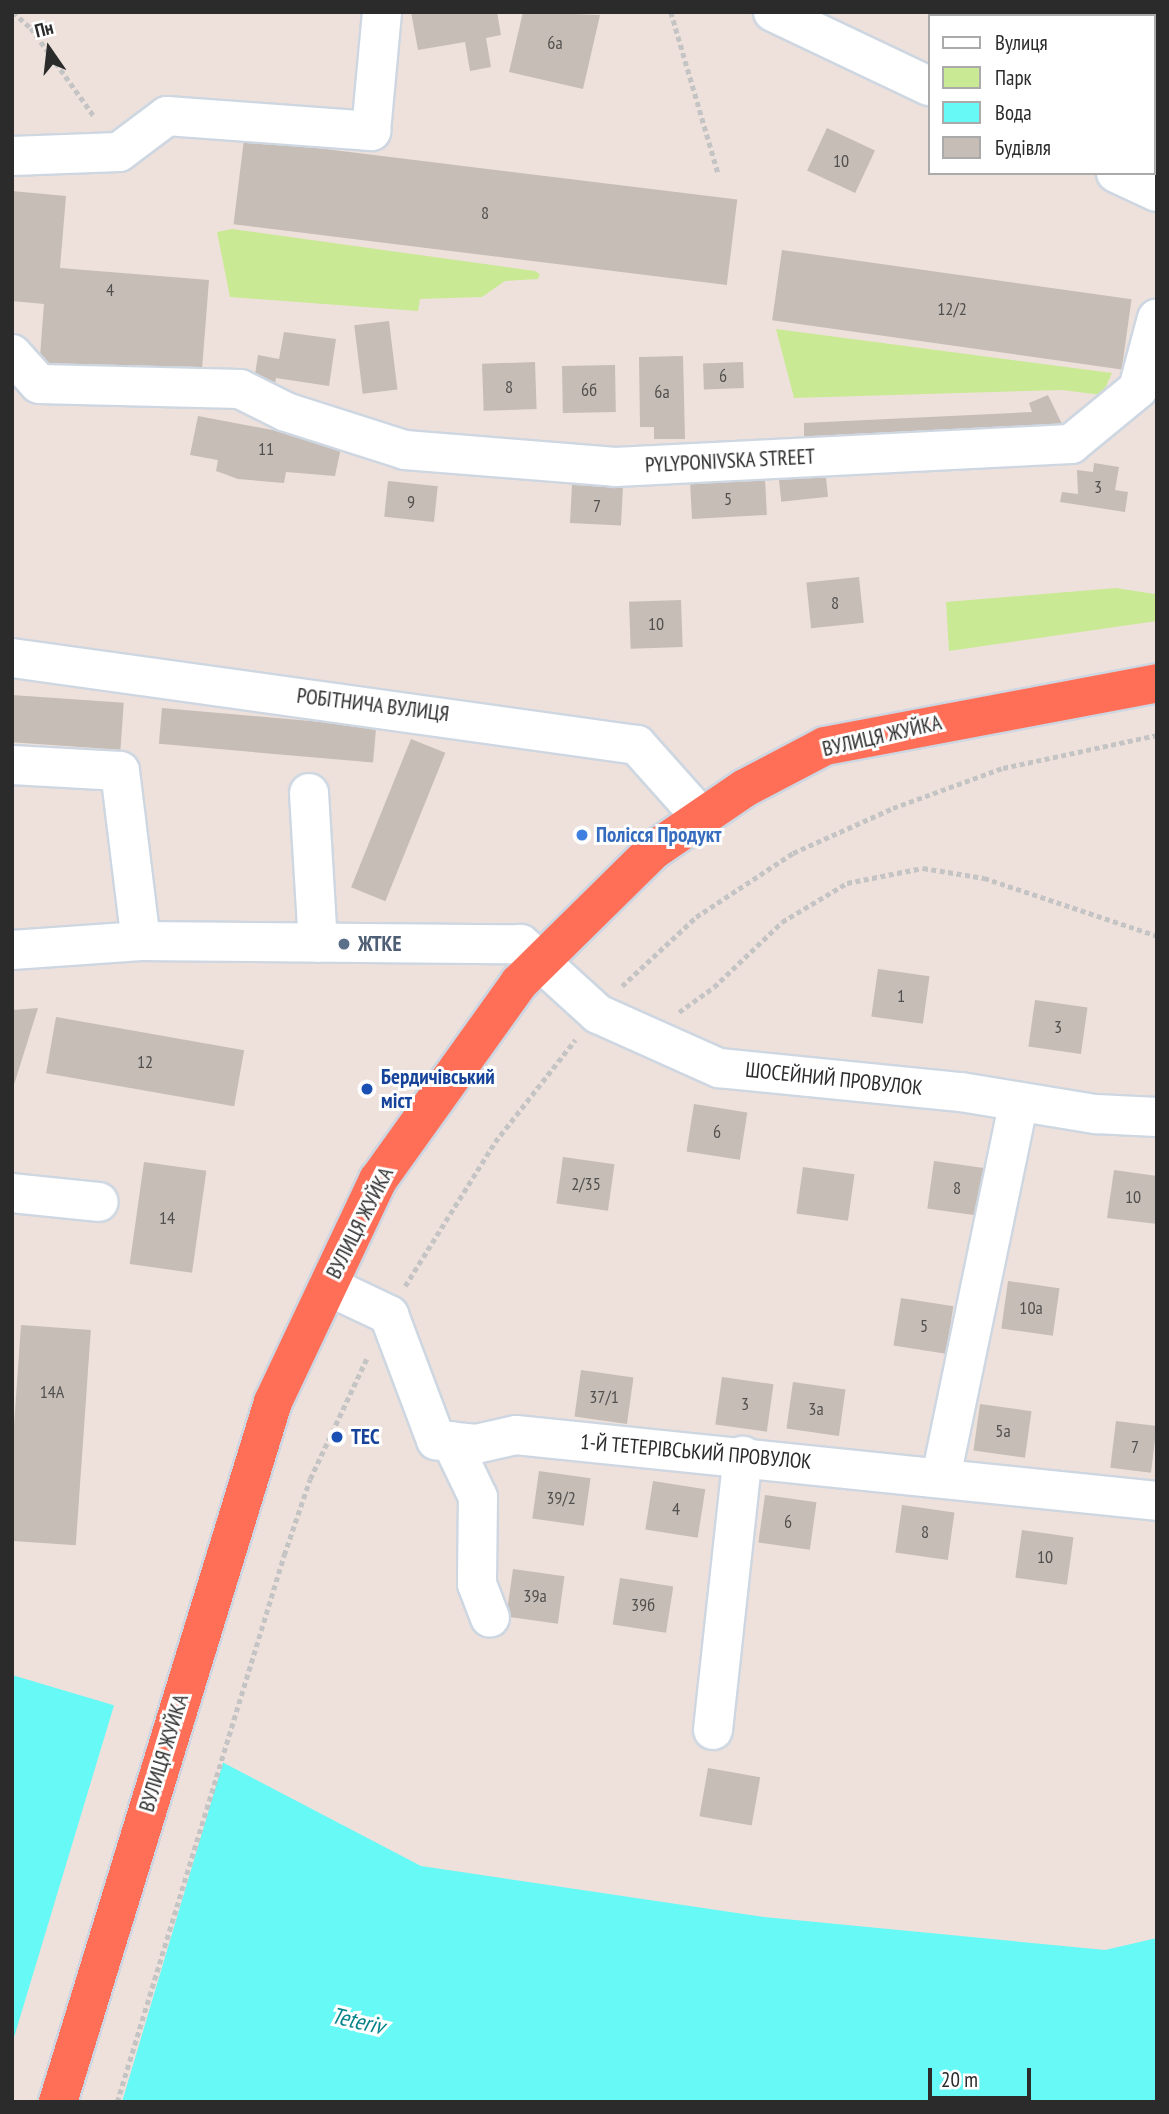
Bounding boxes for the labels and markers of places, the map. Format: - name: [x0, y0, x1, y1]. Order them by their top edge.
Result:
- place label: Полісся Продукт: [596, 822, 722, 848]
- marker: Полісся Продукт: [574, 827, 590, 843]
- place label: ЖТКЕ: [358, 931, 402, 957]
- marker: ЖТКЕ: [336, 936, 352, 952]
- place label: Бердичівський міст: [381, 1064, 495, 1114]
- marker: Бердичівський міст: [359, 1081, 375, 1097]
- place label: ТЕС: [351, 1424, 380, 1450]
- marker: ТЕС: [329, 1429, 345, 1445]

